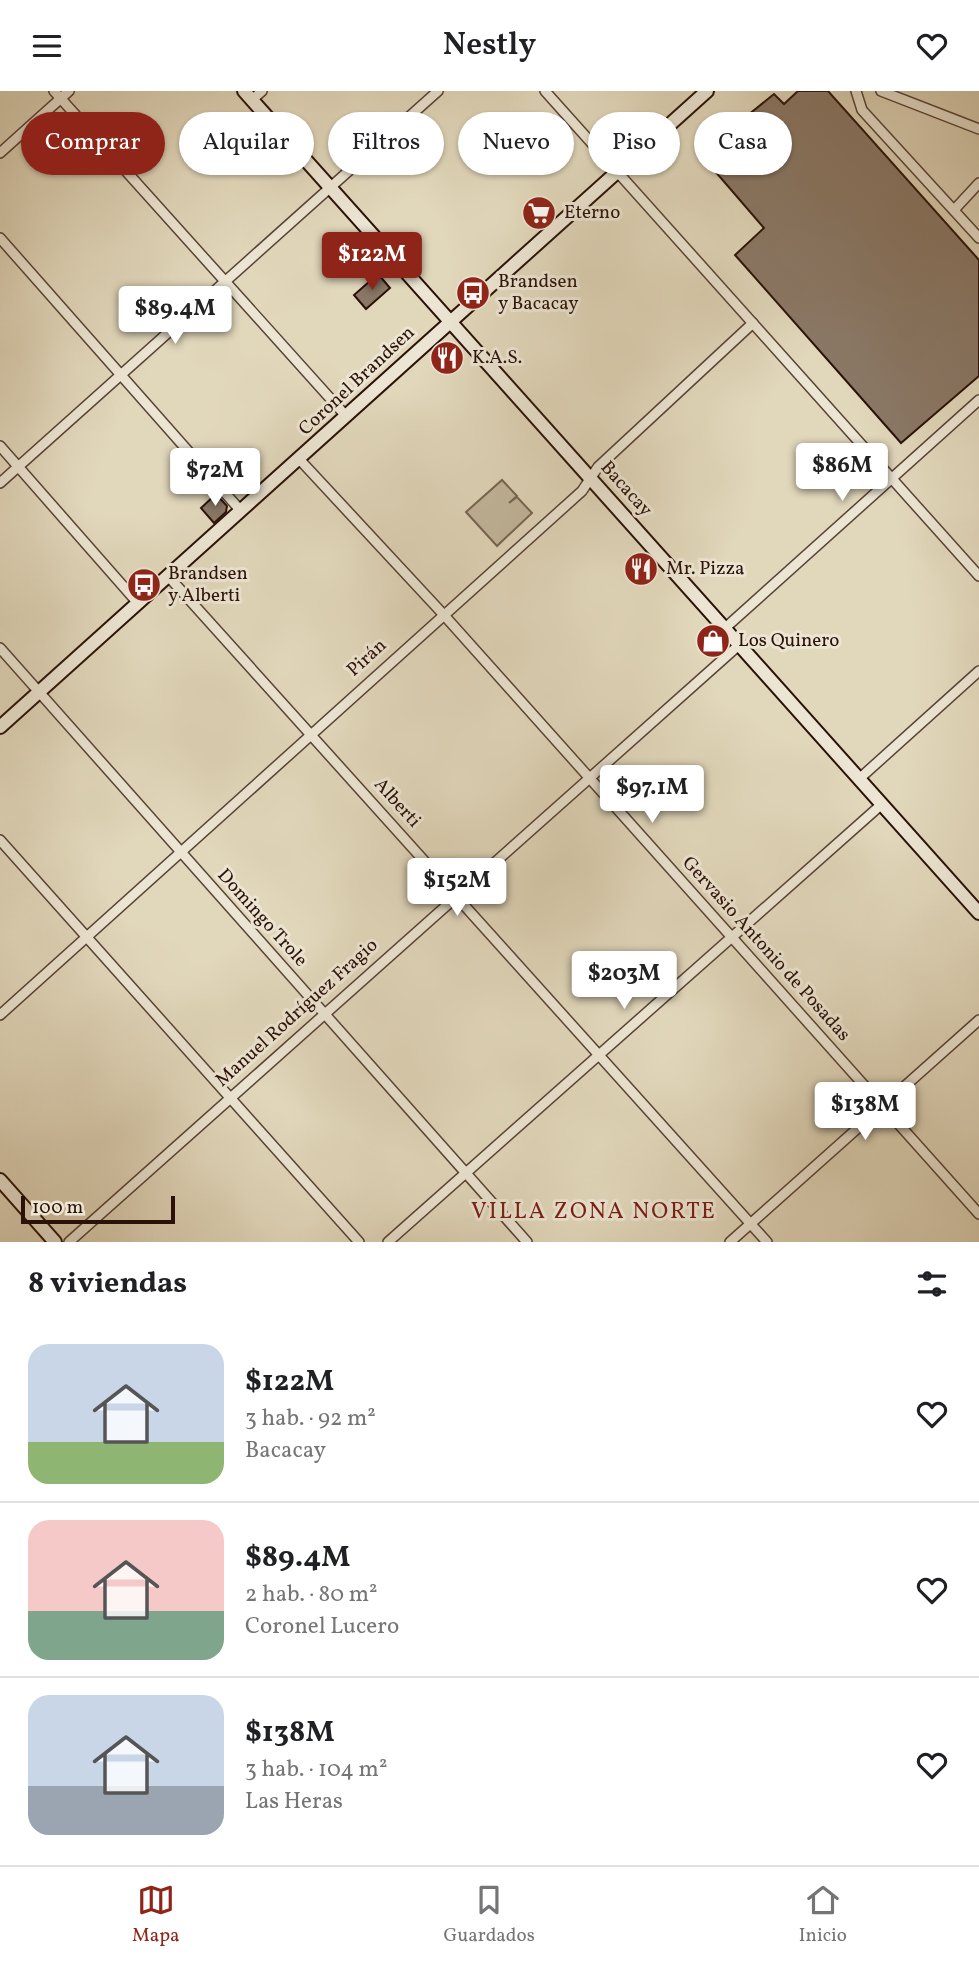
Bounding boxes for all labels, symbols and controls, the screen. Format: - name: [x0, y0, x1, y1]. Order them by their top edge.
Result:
- text: Nestly: [443, 24, 536, 68]
- icon: menu: [28, 27, 66, 65]
- icon: heart: [913, 27, 951, 65]
- chip: Comprar: [21, 112, 165, 175]
- chip: Alquilar: [179, 112, 314, 175]
- chip: Filtros: [328, 112, 444, 175]
- chip: Nuevo: [458, 112, 574, 175]
- chip: Piso: [588, 112, 680, 175]
- chip: Casa: [694, 112, 792, 175]
- supermarket icon: Eterno: [520, 194, 558, 232]
- place label: Eterno: [564, 200, 620, 226]
- pin: $122M: [323, 233, 421, 292]
- text: $122M: [338, 239, 406, 271]
- place label: Brandsen y Bacacay: [498, 269, 578, 317]
- bus stop icon: Brandsen y Bacacay: [454, 274, 492, 312]
- pin: $89.4M: [118, 287, 232, 346]
- text: $89.4M: [135, 293, 215, 325]
- street label: Coronel Brandsen: [293, 320, 421, 442]
- restaurant icon: K.A.S.: [428, 339, 466, 377]
- place label: K.A.S.: [472, 345, 522, 371]
- pin: $86M: [801, 443, 883, 503]
- pin: $72M: [174, 449, 256, 508]
- text: $86M: [812, 450, 872, 482]
- text: $72M: [186, 455, 244, 487]
- street label: Bacacay: [594, 455, 658, 523]
- restaurant icon: Mr. Pizza: [622, 550, 660, 588]
- place label: Mr. Pizza: [666, 556, 744, 582]
- place label: Brandsen y Alberti: [168, 561, 248, 609]
- bus stop icon: Brandsen y Alberti: [125, 566, 163, 604]
- shop icon: Los Quinero: [694, 622, 732, 660]
- place label: Los Quinero: [738, 628, 839, 654]
- street label: Pirán: [341, 633, 393, 683]
- pin: $97.1M: [595, 765, 709, 825]
- street label: Alberti: [368, 772, 427, 834]
- text: $97.1M: [616, 772, 688, 804]
- street label: Gervasio Antonio de Posadas: [676, 851, 856, 1047]
- pin: $152M: [408, 859, 506, 918]
- street label: Domingo Trole: [211, 863, 313, 973]
- text: $152M: [423, 865, 491, 897]
- street label: Manuel Rodríguez Fragio: [210, 933, 384, 1093]
- pin: $203M: [575, 951, 673, 1011]
- text: $203M: [588, 958, 660, 990]
- pin: $138M: [816, 1083, 914, 1142]
- text: $138M: [831, 1089, 899, 1121]
- scale bar: [21, 1193, 175, 1225]
- text: 100 m: [32, 1195, 83, 1221]
- district label: VILLA ZONA NORTE: [471, 1196, 717, 1228]
- text: 8 viviendas: [28, 1263, 187, 1305]
- icon: filters: [913, 1265, 951, 1303]
- text: $122M: [245, 1361, 334, 1403]
- icon: home: [84, 1372, 168, 1456]
- icon: heart: [913, 1395, 951, 1433]
- text: 3 hab. · 92 m²: [245, 1403, 376, 1435]
- text: Bacacay: [245, 1435, 326, 1467]
- text: $89.4M: [245, 1537, 350, 1579]
- icon: home: [84, 1548, 168, 1632]
- icon: heart: [913, 1571, 951, 1609]
- text: 2 hab. · 80 m²: [245, 1579, 378, 1611]
- text: Coronel Lucero: [245, 1611, 399, 1643]
- text: $138M: [245, 1712, 334, 1754]
- icon: home: [84, 1723, 168, 1807]
- icon: heart: [913, 1746, 951, 1784]
- text: 3 hab. · 104 m²: [245, 1754, 387, 1786]
- text: Las Heras: [245, 1786, 343, 1818]
- tab: Mapa: [132, 1881, 180, 1949]
- tab: Guardados: [444, 1881, 535, 1949]
- tab: Inicio: [799, 1881, 847, 1949]

